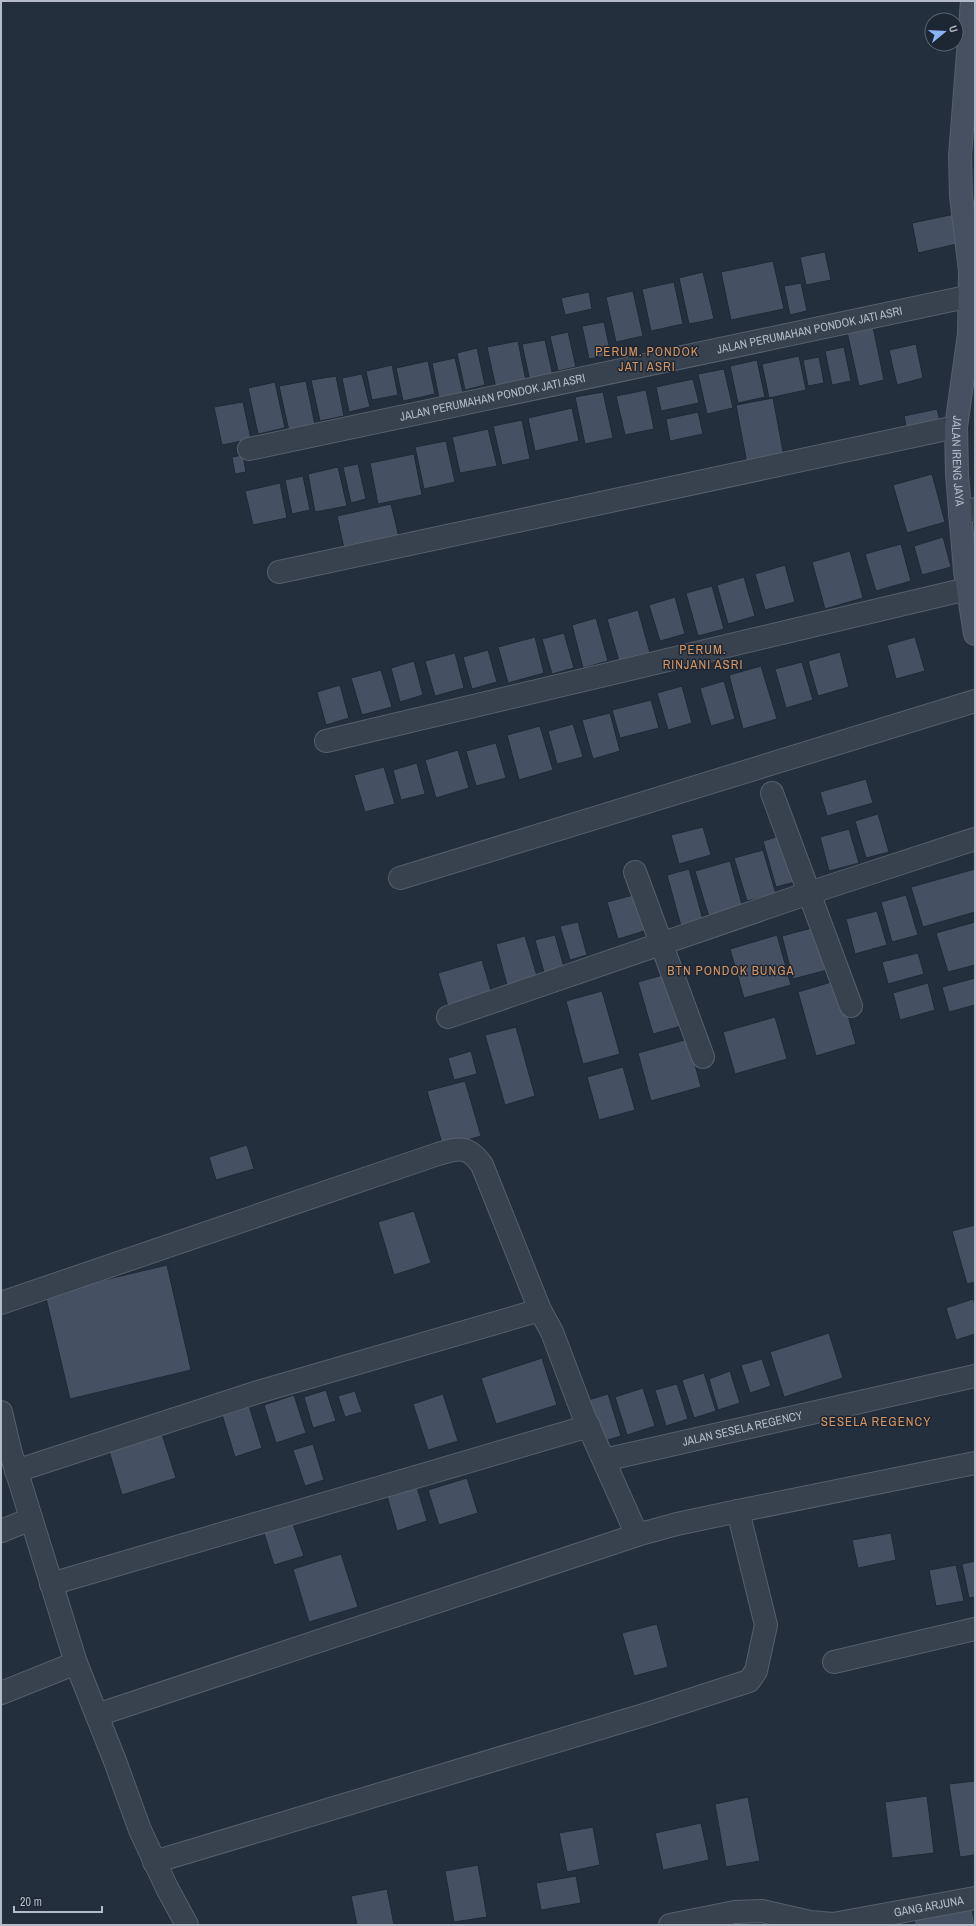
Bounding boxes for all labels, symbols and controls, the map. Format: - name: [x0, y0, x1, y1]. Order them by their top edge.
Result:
- north arrow: [924, 12, 964, 52]
- text: U: [946, 24, 961, 34]
- street label: JALAN PERUMAHAN PONDOK JATI ASRI: [715, 303, 904, 358]
- district label: PERUM. PONDOK JATI ASRI: [595, 343, 699, 375]
- street label: JALAN PERUMAHAN PONDOK JATI ASRI: [398, 370, 587, 425]
- street label: JALAN IRENG JAYA: [948, 415, 968, 507]
- district label: PERUM. RINJANI ASRI: [663, 641, 743, 673]
- district label: BTN PONDOK BUNGA: [667, 962, 795, 979]
- street label: JALAN SESELA REGENCY: [681, 1407, 805, 1450]
- district label: SESELA REGENCY: [821, 1413, 931, 1430]
- scale bar: [14, 1888, 102, 1914]
- street label: GANG ARJUNA: [893, 1892, 965, 1921]
- text: 20 m: [20, 1894, 42, 1910]

